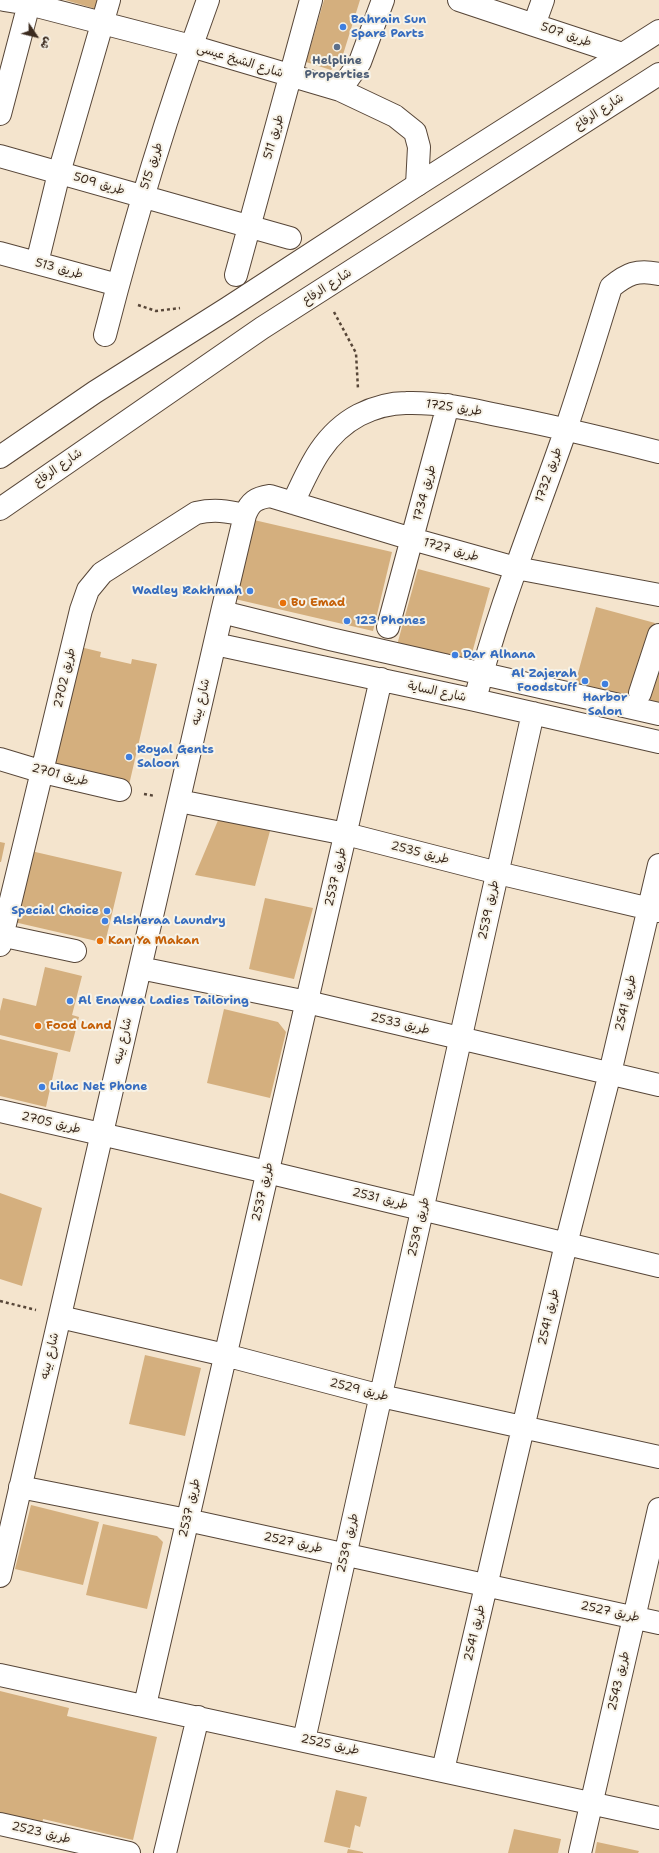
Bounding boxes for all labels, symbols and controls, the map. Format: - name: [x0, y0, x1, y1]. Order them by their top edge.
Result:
- place label: Bahrain Sun Spare Parts: [351, 13, 426, 41]
- north arrow: [16, 16, 56, 56]
- street label: طريق 507: [539, 20, 593, 50]
- marker: Bahrain Sun Spare Parts: [338, 22, 348, 32]
- text: ش: [37, 34, 56, 52]
- street label: شارع الشيخ عيسى: [195, 41, 285, 81]
- marker: Helpline Properties: [332, 42, 342, 52]
- place label: Helpline Properties: [304, 54, 370, 82]
- street label: شارع الرفاع: [572, 91, 626, 133]
- street label: طريق 511: [261, 113, 287, 161]
- street label: طريق 515: [138, 141, 166, 191]
- street label: طريق 509: [72, 170, 126, 198]
- street label: طريق 513: [33, 256, 85, 282]
- street label: شارع الرفاع: [300, 266, 354, 308]
- street label: طريق 1725: [425, 397, 483, 419]
- street label: شارع الرفاع: [31, 446, 85, 490]
- street label: طريق 1732: [532, 446, 566, 504]
- street label: طريق 1734: [411, 463, 439, 523]
- street label: طريق 1727: [422, 535, 480, 565]
- place label: Wadley Rakhmah: [132, 584, 242, 598]
- marker: Wadley Rakhmah: [245, 586, 255, 596]
- place label: Bu Emad: [291, 596, 345, 610]
- marker: Bu Emad: [278, 598, 288, 608]
- place label: 123 Phones: [355, 614, 425, 628]
- marker: 123 Phones: [342, 616, 352, 626]
- street label: طريق 2702: [51, 647, 79, 709]
- place label: Dar Alhana: [463, 648, 536, 662]
- marker: Dar Alhana: [450, 650, 460, 660]
- place label: Al Zajerah Foodstuff: [511, 667, 577, 695]
- marker: Al Zajerah Foodstuff: [580, 676, 590, 686]
- street label: شارع بينه: [189, 677, 213, 727]
- street label: شارع الساية: [406, 679, 468, 705]
- marker: Harbor Salon: [600, 679, 610, 689]
- place label: Harbor Salon: [583, 691, 627, 719]
- place label: Royal Gents Saloon: [137, 743, 214, 771]
- marker: Royal Gents Saloon: [124, 752, 134, 762]
- street label: طريق 2701: [30, 761, 90, 789]
- street label: طريق 2535: [389, 839, 451, 867]
- street label: طريق 2537: [322, 846, 350, 908]
- street label: طريق 2539: [476, 879, 502, 941]
- place label: Special Choice: [11, 904, 99, 918]
- marker: Special Choice: [102, 906, 112, 916]
- place label: Alsheraa Laundry: [113, 914, 226, 928]
- marker: Alsheraa Laundry: [100, 916, 110, 926]
- place label: Kan Ya Makan: [108, 934, 199, 948]
- marker: Kan Ya Makan: [95, 936, 105, 946]
- street label: طريق 2541: [613, 973, 639, 1033]
- place label: Al Enawea Ladies Tailoring: [78, 994, 249, 1008]
- marker: Al Enawea Ladies Tailoring: [65, 996, 75, 1006]
- street label: طريق 2533: [369, 1010, 431, 1038]
- street label: شارع بينه: [111, 1016, 135, 1066]
- place label: Food Land: [46, 1019, 112, 1033]
- marker: Food Land: [33, 1021, 43, 1031]
- place label: Lilac Net Phone: [50, 1080, 148, 1094]
- marker: Lilac Net Phone: [37, 1082, 47, 1092]
- street label: طريق 2705: [20, 1109, 82, 1137]
- street label: طريق 2537: [249, 1161, 277, 1223]
- street label: طريق 2531: [351, 1185, 409, 1213]
- street label: طريق 2539: [405, 1196, 433, 1258]
- street label: طريق 2541: [536, 1287, 562, 1347]
- street label: شارع بينه: [38, 1331, 62, 1381]
- street label: طريق 2529: [328, 1376, 390, 1404]
- street label: طريق 2537: [176, 1477, 204, 1539]
- street label: طريق 2539: [334, 1512, 362, 1574]
- street label: طريق 2527: [262, 1530, 324, 1556]
- street label: طريق 2527: [579, 1599, 641, 1625]
- street label: طريق 2541: [462, 1603, 488, 1663]
- street label: طريق 2543: [605, 1650, 633, 1712]
- street label: طريق 2525: [299, 1732, 361, 1758]
- street label: طريق 2523: [10, 1819, 72, 1847]

